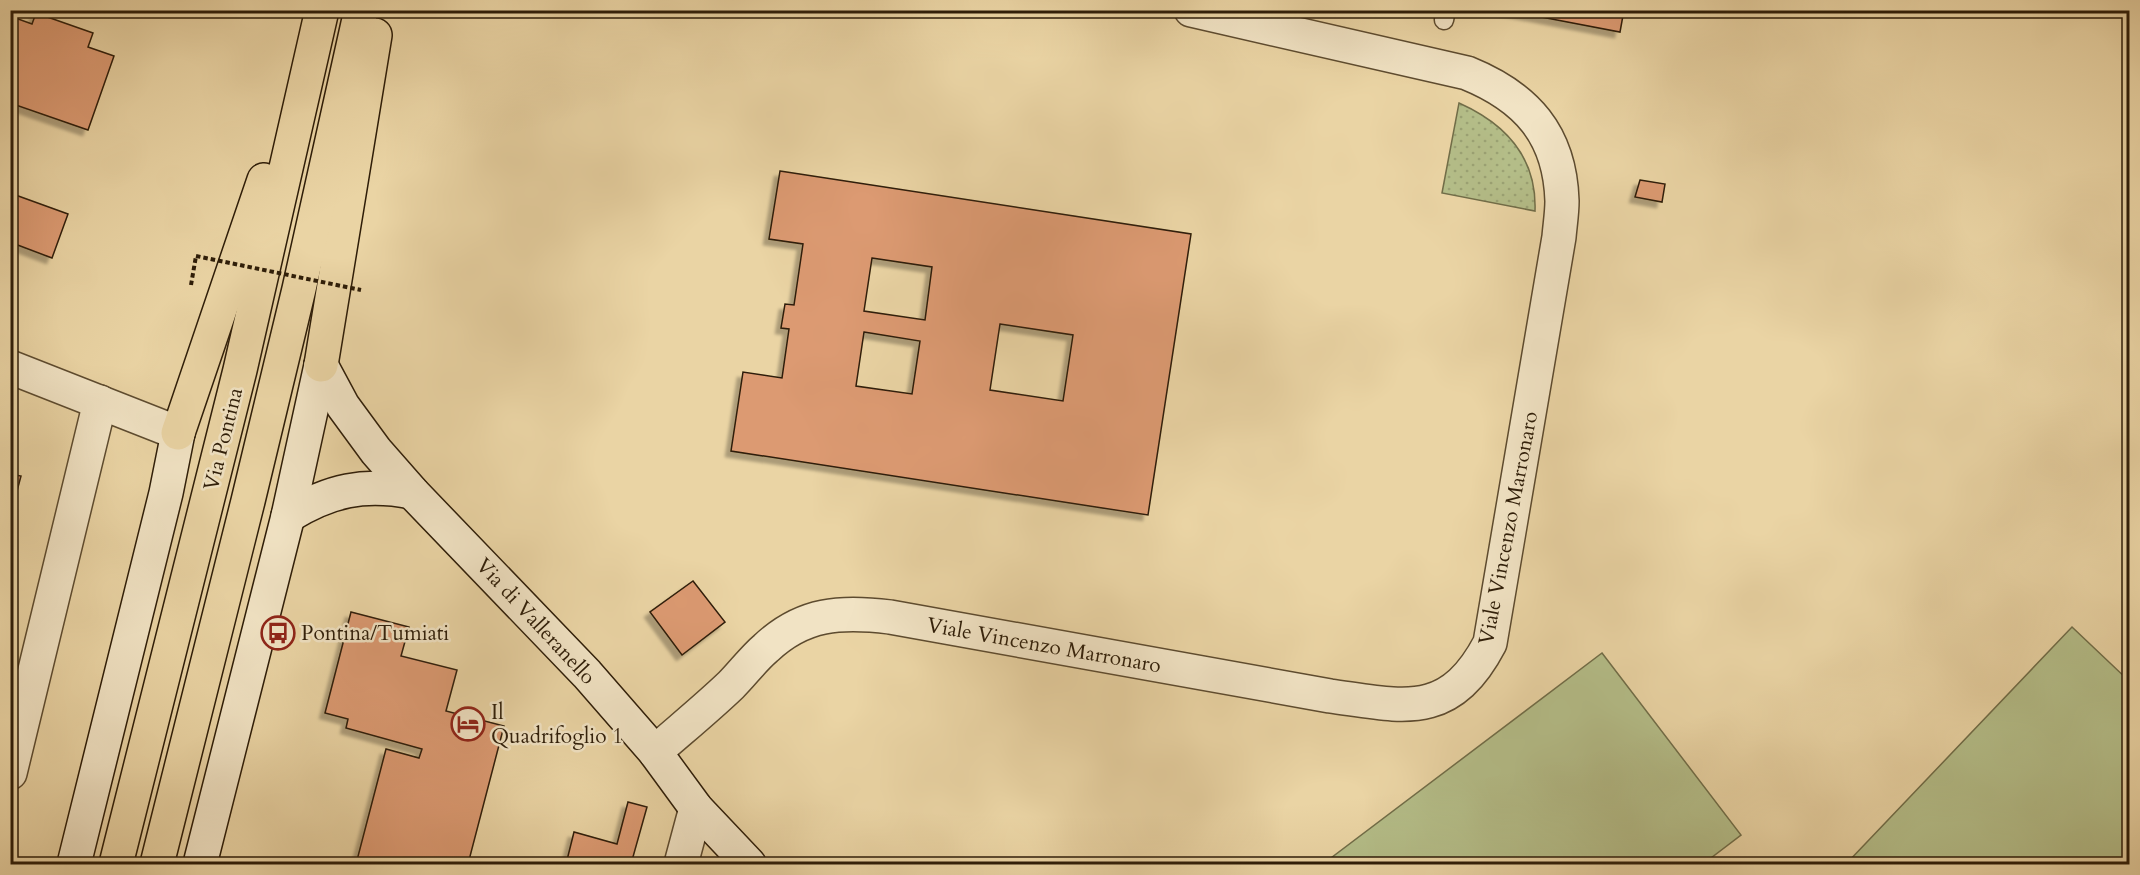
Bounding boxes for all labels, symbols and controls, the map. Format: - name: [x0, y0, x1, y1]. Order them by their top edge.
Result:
- street label: Via Pontina: [197, 385, 250, 494]
- street label: Viale Vincenzo Marronaro: [1472, 409, 1545, 647]
- street label: Via di Valleranello: [469, 552, 602, 691]
- street label: Viale Vincenzo Marronaro: [925, 611, 1163, 680]
- bus stop icon: Pontina/Tumiati: [260, 615, 296, 651]
- place label: Pontina/Tumiati: [301, 619, 449, 648]
- place label: Il Quadrifoglio 1: [491, 698, 623, 751]
- hotel icon: Il Quadrifoglio 1: [450, 706, 486, 742]

